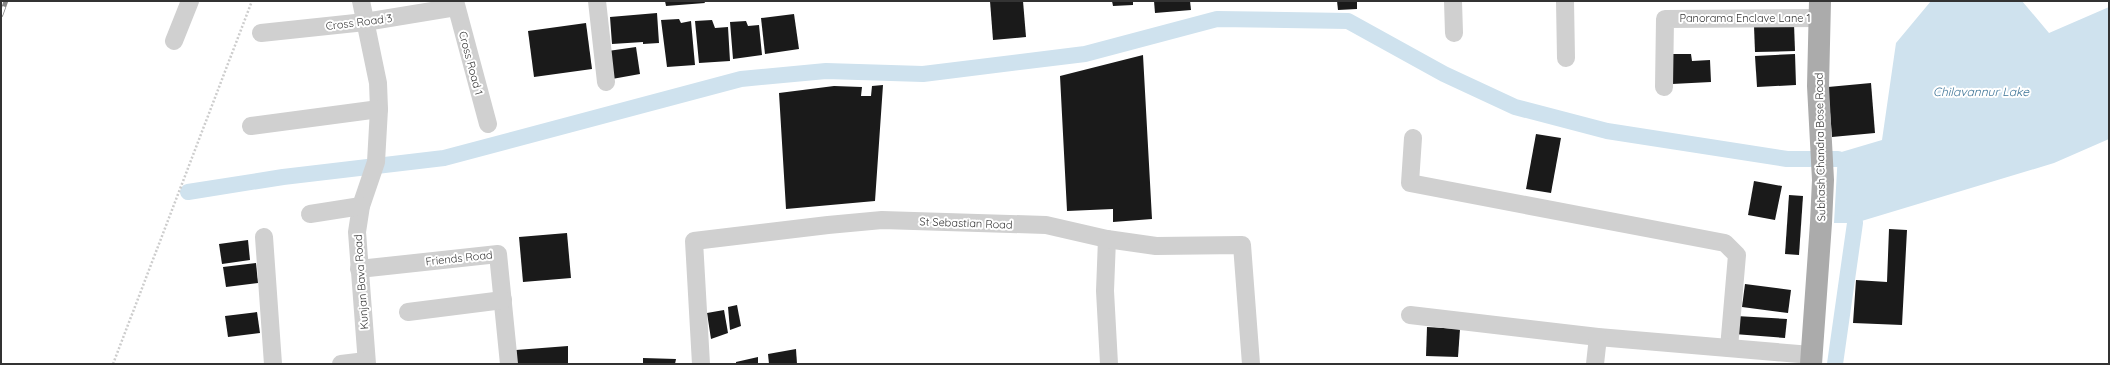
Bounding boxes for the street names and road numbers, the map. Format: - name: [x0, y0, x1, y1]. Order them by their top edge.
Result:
- street label: Cross Road 3: [325, 11, 393, 33]
- street label: Panorama Enclave Lane 1: [1679, 11, 1811, 25]
- street label: Cross Road 1: [456, 30, 486, 96]
- street label: Subhash Chandra Bose Road: [1812, 72, 1828, 222]
- street label: St Sebastian Road: [919, 214, 1013, 232]
- street label: Kunjan Bava Road: [351, 234, 371, 330]
- street label: Friends Road: [425, 248, 493, 268]

